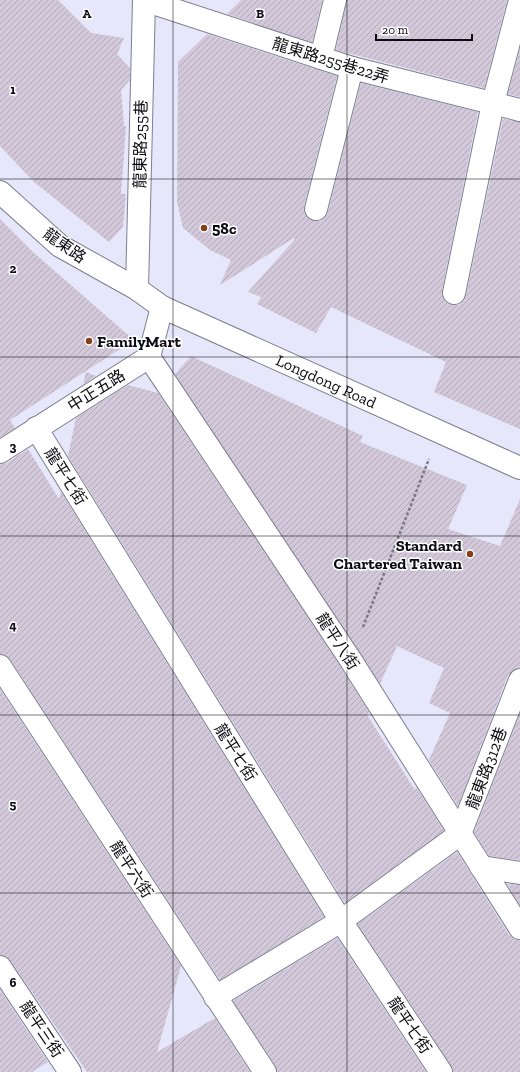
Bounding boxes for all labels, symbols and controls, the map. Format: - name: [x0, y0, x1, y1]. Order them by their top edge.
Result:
- text: A: [83, 6, 92, 21]
- text: B: [256, 6, 264, 21]
- scale bar: [376, 16, 472, 42]
- text: 20 m: [382, 23, 409, 37]
- street label: 龍東路255巷22弄: [270, 34, 392, 87]
- text: 1: [10, 82, 16, 97]
- street label: 龍東路255巷: [130, 100, 151, 188]
- place label: 58c: [212, 219, 237, 238]
- marker: 58c: [199, 223, 209, 233]
- street label: 龍東路: [40, 224, 90, 267]
- text: 2: [10, 261, 17, 276]
- place label: FamilyMart: [97, 332, 181, 351]
- marker: FamilyMart: [84, 336, 94, 346]
- street label: Longdong Road: [273, 351, 380, 412]
- street label: 中正五路: [64, 365, 128, 415]
- text: 3: [10, 439, 17, 454]
- street label: 龍平七街: [41, 444, 91, 508]
- place label: Standard Chartered Taiwan: [334, 536, 463, 573]
- marker: Standard Chartered Taiwan: [465, 549, 475, 559]
- street label: 龍平八街: [312, 609, 363, 673]
- text: 4: [9, 618, 17, 633]
- street label: 龍平七街: [211, 720, 261, 784]
- street label: 龍東路312巷: [462, 725, 511, 812]
- text: 5: [10, 797, 17, 812]
- street label: 龍平六街: [106, 837, 157, 901]
- text: 6: [10, 975, 17, 990]
- street label: 龍平七街: [384, 993, 435, 1057]
- street label: 龍平三街: [16, 997, 67, 1061]

